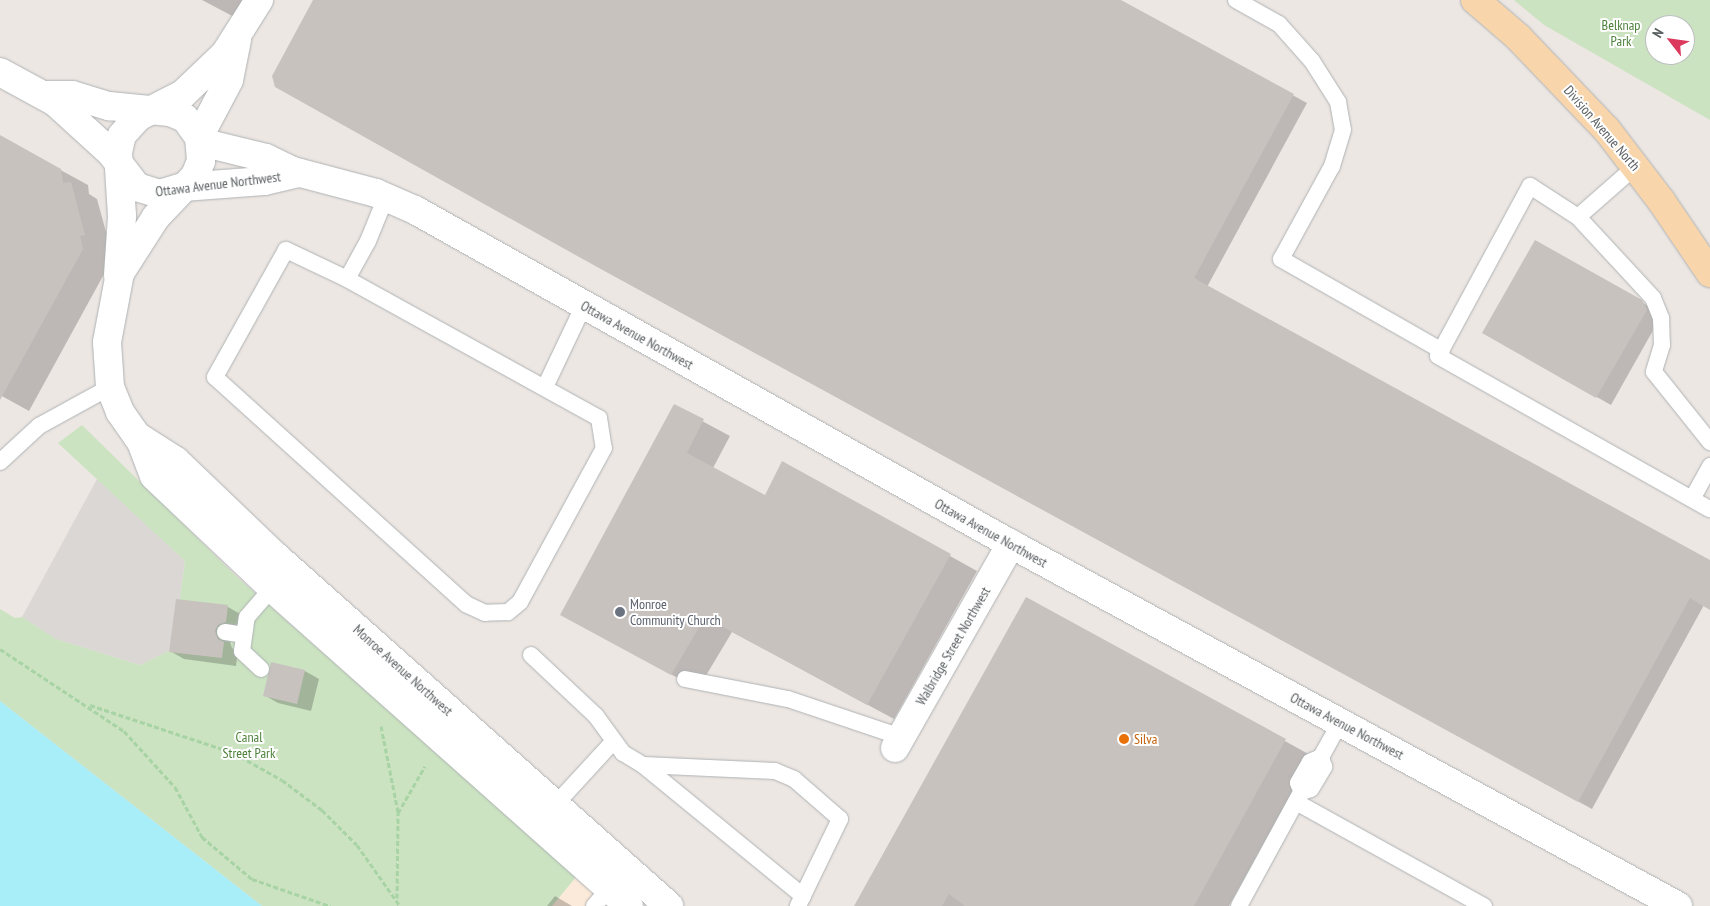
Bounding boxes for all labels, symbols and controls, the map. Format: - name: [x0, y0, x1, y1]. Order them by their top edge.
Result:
- north arrow: [1645, 15, 1695, 65]
- park label: Belknap Park: [1602, 17, 1640, 49]
- text: N: [1648, 25, 1668, 41]
- street label: Division Avenue North: [1560, 82, 1644, 174]
- street label: Ottawa Avenue Northwest: [154, 168, 282, 200]
- street label: Ottawa Avenue Northwest: [578, 297, 696, 373]
- street label: Ottawa Avenue Northwest: [932, 495, 1050, 571]
- street label: Walbridge Street Northwest: [912, 584, 994, 708]
- place label: Monroe Community Church: [630, 596, 721, 628]
- marker: Monroe Community Church: [614, 606, 626, 618]
- street label: Monroe Avenue Northwest: [350, 621, 456, 719]
- street label: Ottawa Avenue Northwest: [1287, 689, 1407, 763]
- park label: Canal Street Park: [223, 729, 275, 762]
- place label: Silva: [1134, 731, 1157, 747]
- marker: Silva: [1118, 733, 1130, 745]

